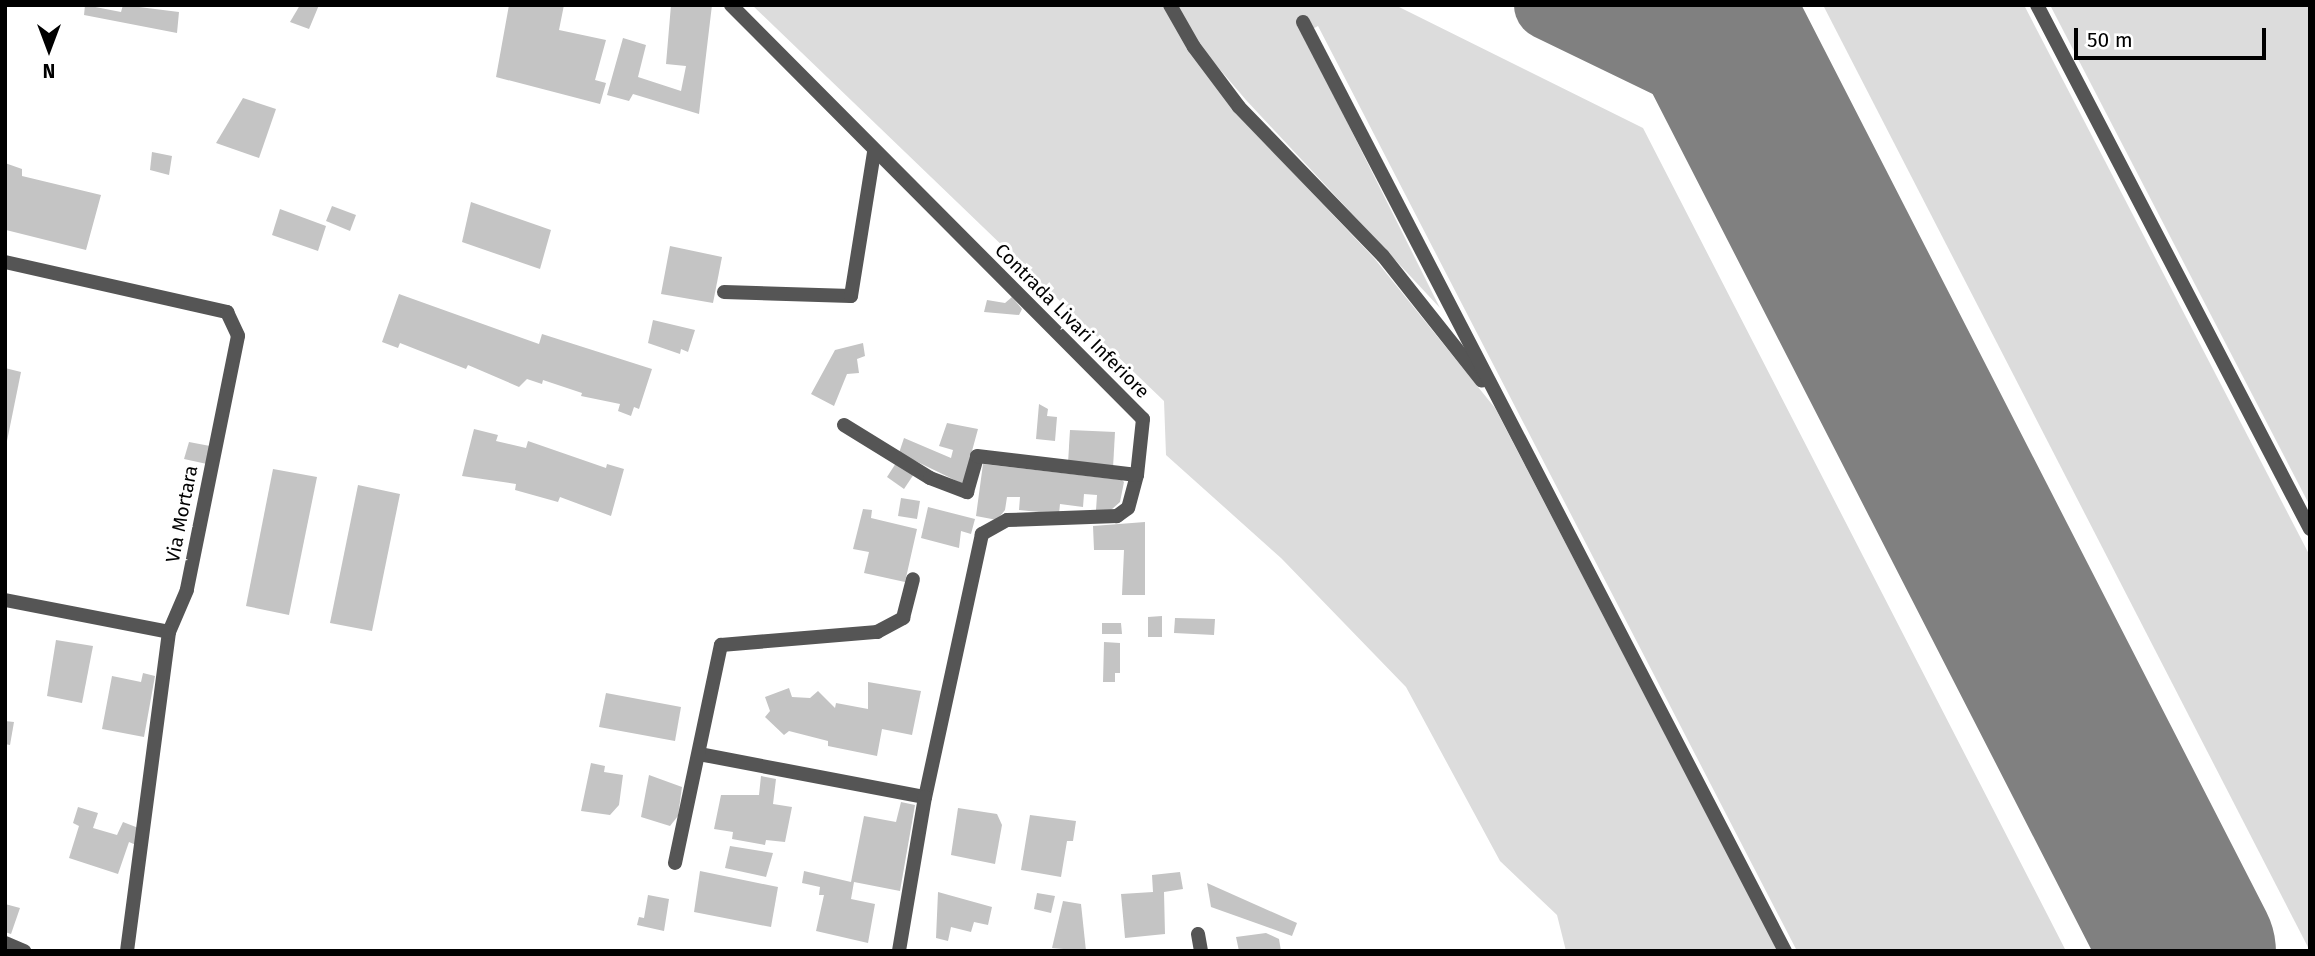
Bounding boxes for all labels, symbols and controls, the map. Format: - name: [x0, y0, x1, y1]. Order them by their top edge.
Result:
- north arrow: [14, 14, 84, 84]
- scale bar: [2077, 14, 2270, 58]
- text: 50 m: [2087, 27, 2133, 53]
- text: N: [43, 59, 55, 82]
- street label: Contrada Livari Inferiore: [990, 239, 1154, 403]
- street label: Via Mortara: [161, 463, 203, 565]

